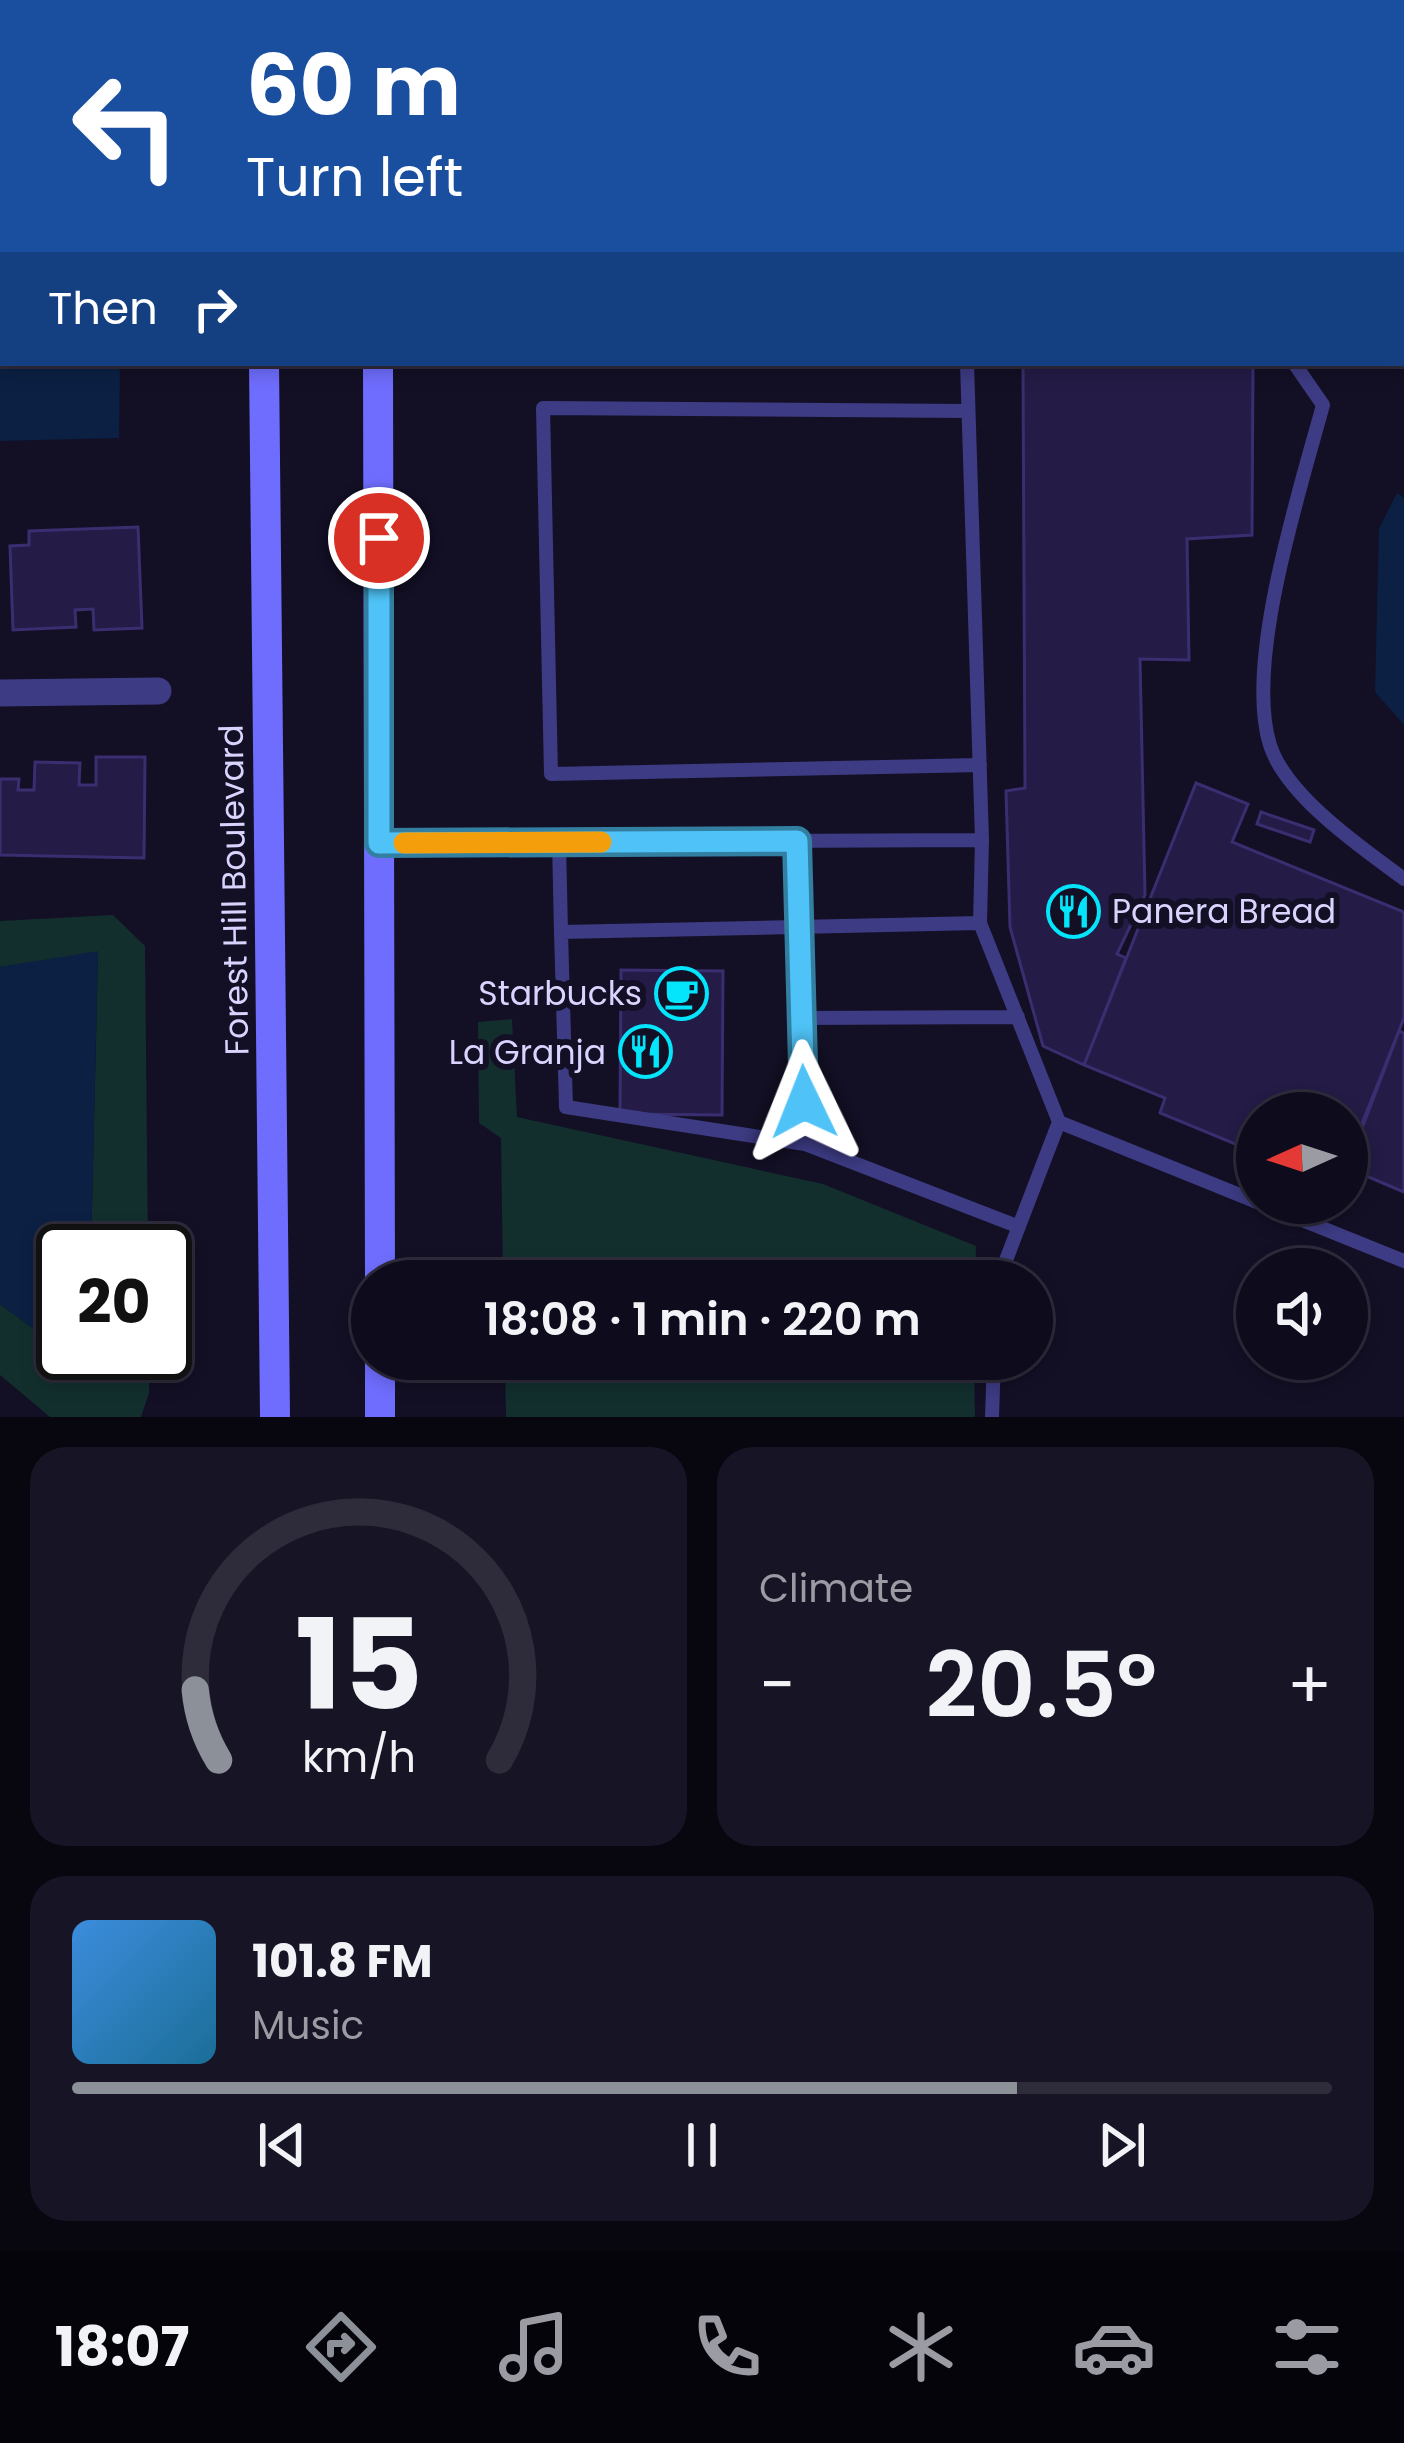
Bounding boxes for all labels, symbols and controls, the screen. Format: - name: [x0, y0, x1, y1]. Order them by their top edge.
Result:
- text: 60 m: [246, 27, 461, 144]
- icon: left: [48, 48, 204, 204]
- text: Turn left: [246, 139, 463, 215]
- icon: right: [182, 276, 248, 342]
- text: Then: [48, 277, 158, 340]
- pin: [328, 487, 430, 589]
- icon: arrive: [346, 505, 412, 571]
- street label: Forest Hill Boulevard: [208, 724, 260, 1056]
- restaurant icon: Panera Bread: [1045, 883, 1101, 939]
- place label: Panera Bread: [1112, 888, 1336, 935]
- cafe icon: Starbucks: [653, 965, 709, 1021]
- place label: Starbucks: [478, 970, 642, 1017]
- restaurant icon: La Granja: [617, 1024, 673, 1080]
- place label: La Granja: [449, 1029, 606, 1076]
- position arrow: [741, 1039, 867, 1165]
- north arrow: [1236, 1092, 1368, 1224]
- map controls: [1236, 1092, 1368, 1380]
- speed limit sign: 20: [36, 1224, 192, 1380]
- button: sound: [1236, 1248, 1368, 1380]
- text: 18:08 · 1 min · 220 m: [483, 1288, 921, 1351]
- text: Climate: [759, 1561, 913, 1616]
- text: 15: [294, 1578, 423, 1753]
- text: 20.5°: [926, 1622, 1157, 1749]
- text: −: [759, 1639, 795, 1731]
- text: +: [1287, 1639, 1332, 1731]
- text: km/h: [301, 1726, 416, 1786]
- text: 101.8 FM: [252, 1930, 433, 1993]
- text: Music: [252, 1998, 364, 2053]
- icon: previous: [249, 2112, 315, 2178]
- icon: pause: [669, 2112, 735, 2178]
- icon: next: [1089, 2112, 1155, 2178]
- icon: directions: [299, 2305, 383, 2389]
- icon: music: [492, 2305, 576, 2389]
- icon: phone: [685, 2305, 769, 2389]
- icon: climate: [879, 2305, 963, 2389]
- icon: car: [1072, 2305, 1156, 2389]
- icon: filters: [1265, 2305, 1349, 2389]
- text: 18:07: [55, 2309, 189, 2385]

